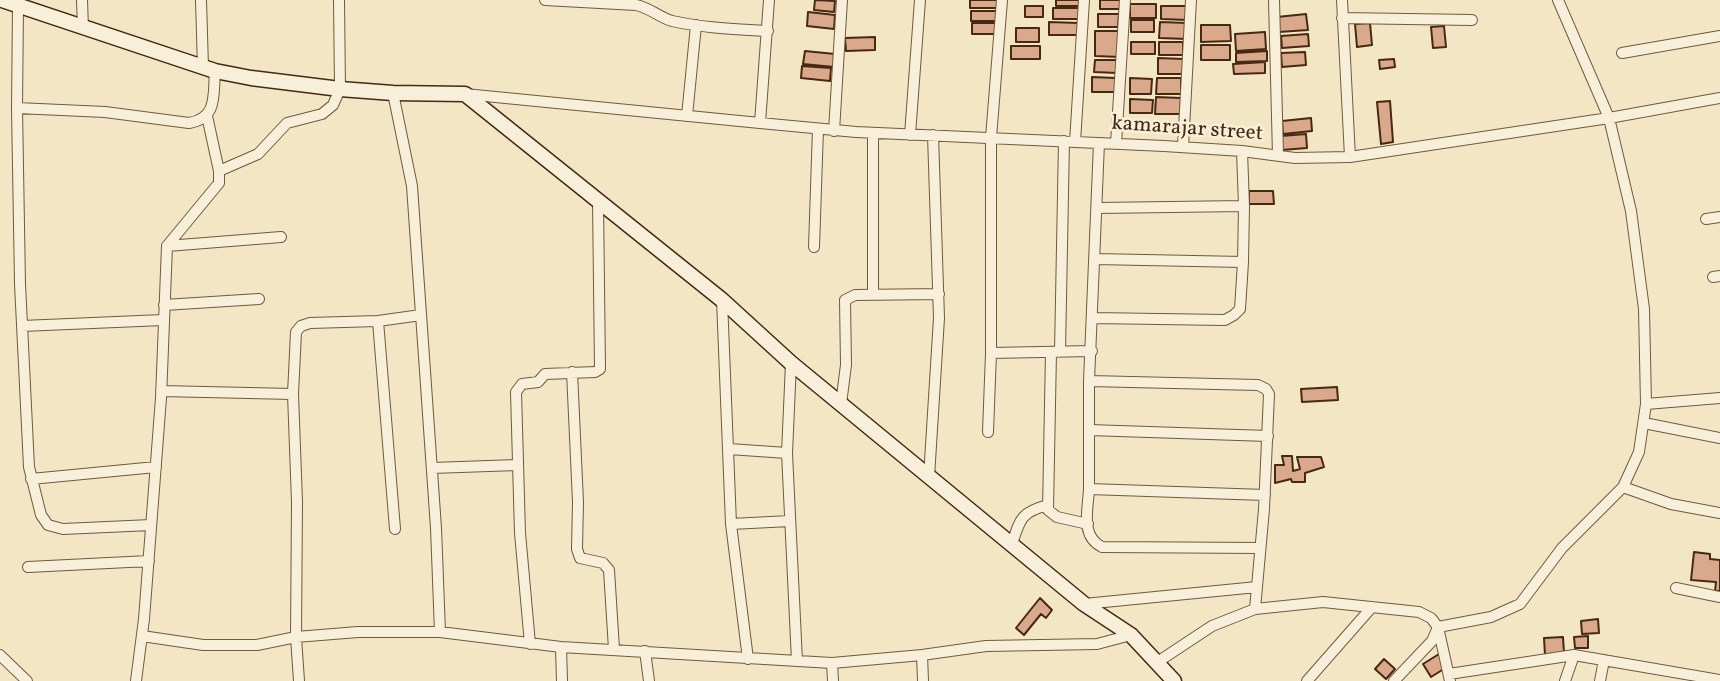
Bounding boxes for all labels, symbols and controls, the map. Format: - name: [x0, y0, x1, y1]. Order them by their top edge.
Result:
- street label: kamarajar street: [1110, 112, 1264, 148]

